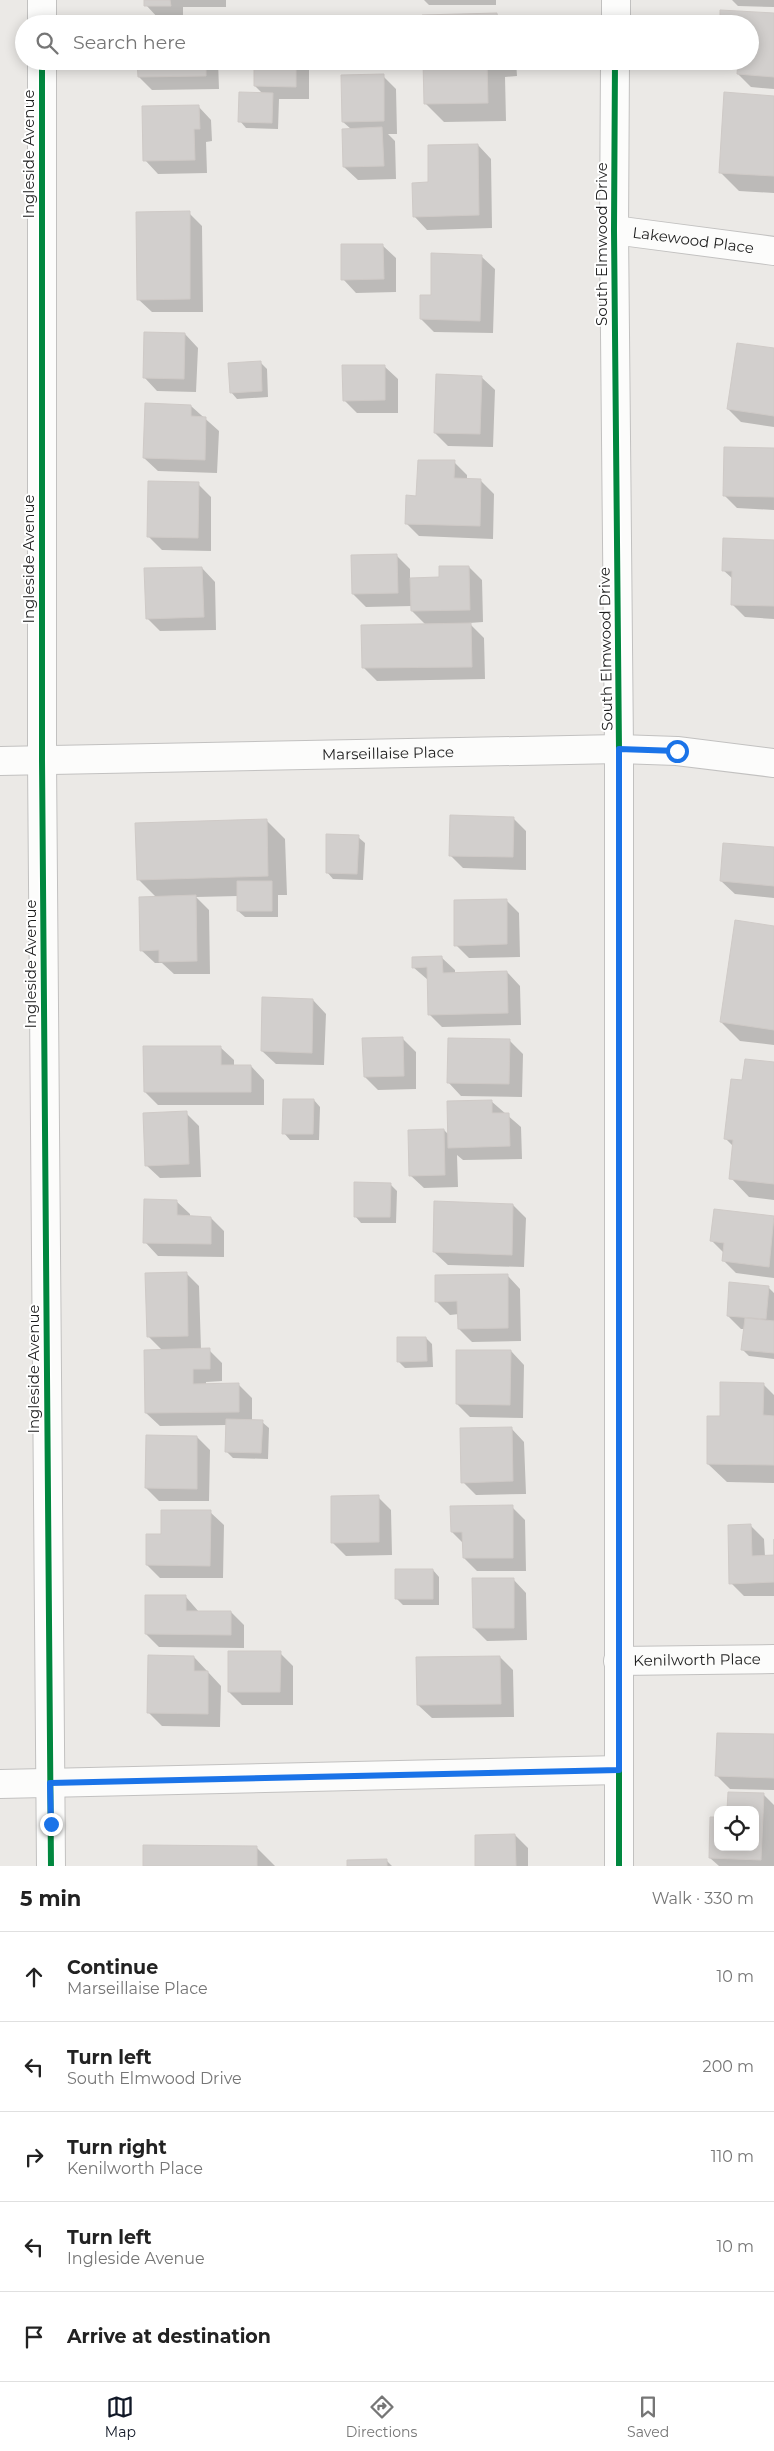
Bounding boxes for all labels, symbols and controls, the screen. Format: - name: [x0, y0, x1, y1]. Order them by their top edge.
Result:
- search box: [15, 15, 759, 70]
- icon: search: [33, 29, 61, 57]
- text: Search here: [73, 31, 186, 54]
- street label: Ingleside Avenue: [19, 89, 38, 219]
- street label: South Elmwood Drive: [592, 162, 611, 326]
- street label: Lakewood Place: [632, 223, 755, 257]
- street label: Ingleside Avenue: [19, 494, 38, 624]
- street label: South Elmwood Drive: [595, 567, 616, 731]
- route start: [666, 740, 689, 763]
- street label: Marseillaise Place: [322, 742, 454, 764]
- street label: Ingleside Avenue: [21, 899, 40, 1029]
- street label: Ingleside Avenue: [24, 1304, 43, 1434]
- street label: Kenilworth Place: [633, 1649, 761, 1670]
- map controls: [714, 1806, 759, 1851]
- button: locate: [714, 1806, 759, 1851]
- route end: [40, 1813, 63, 1836]
- text: 5 min: [20, 1886, 81, 1911]
- text: Walk · 330 m: [652, 1889, 754, 1908]
- text: Continue: [67, 1956, 158, 1979]
- icon: ahead: [20, 1963, 48, 1991]
- text: 10 m: [716, 1967, 754, 1986]
- text: Marseillaise Place: [67, 1979, 208, 1998]
- text: Turn left: [67, 2046, 152, 2069]
- icon: left: [20, 2053, 48, 2081]
- text: 200 m: [703, 2057, 754, 2076]
- text: South Elmwood Drive: [67, 2069, 242, 2088]
- text: Turn right: [67, 2136, 167, 2159]
- icon: right: [20, 2143, 48, 2171]
- text: 110 m: [711, 2147, 754, 2166]
- text: Kenilworth Place: [67, 2159, 203, 2178]
- text: Turn left: [67, 2226, 152, 2249]
- icon: left: [20, 2233, 48, 2261]
- text: 10 m: [716, 2237, 754, 2256]
- text: Ingleside Avenue: [67, 2249, 205, 2268]
- icon: arrive: [20, 2323, 48, 2351]
- text: Arrive at destination: [67, 2325, 271, 2348]
- tab: Map: [105, 2393, 136, 2441]
- tab: Directions: [346, 2393, 417, 2441]
- tab: Saved: [627, 2393, 669, 2441]

